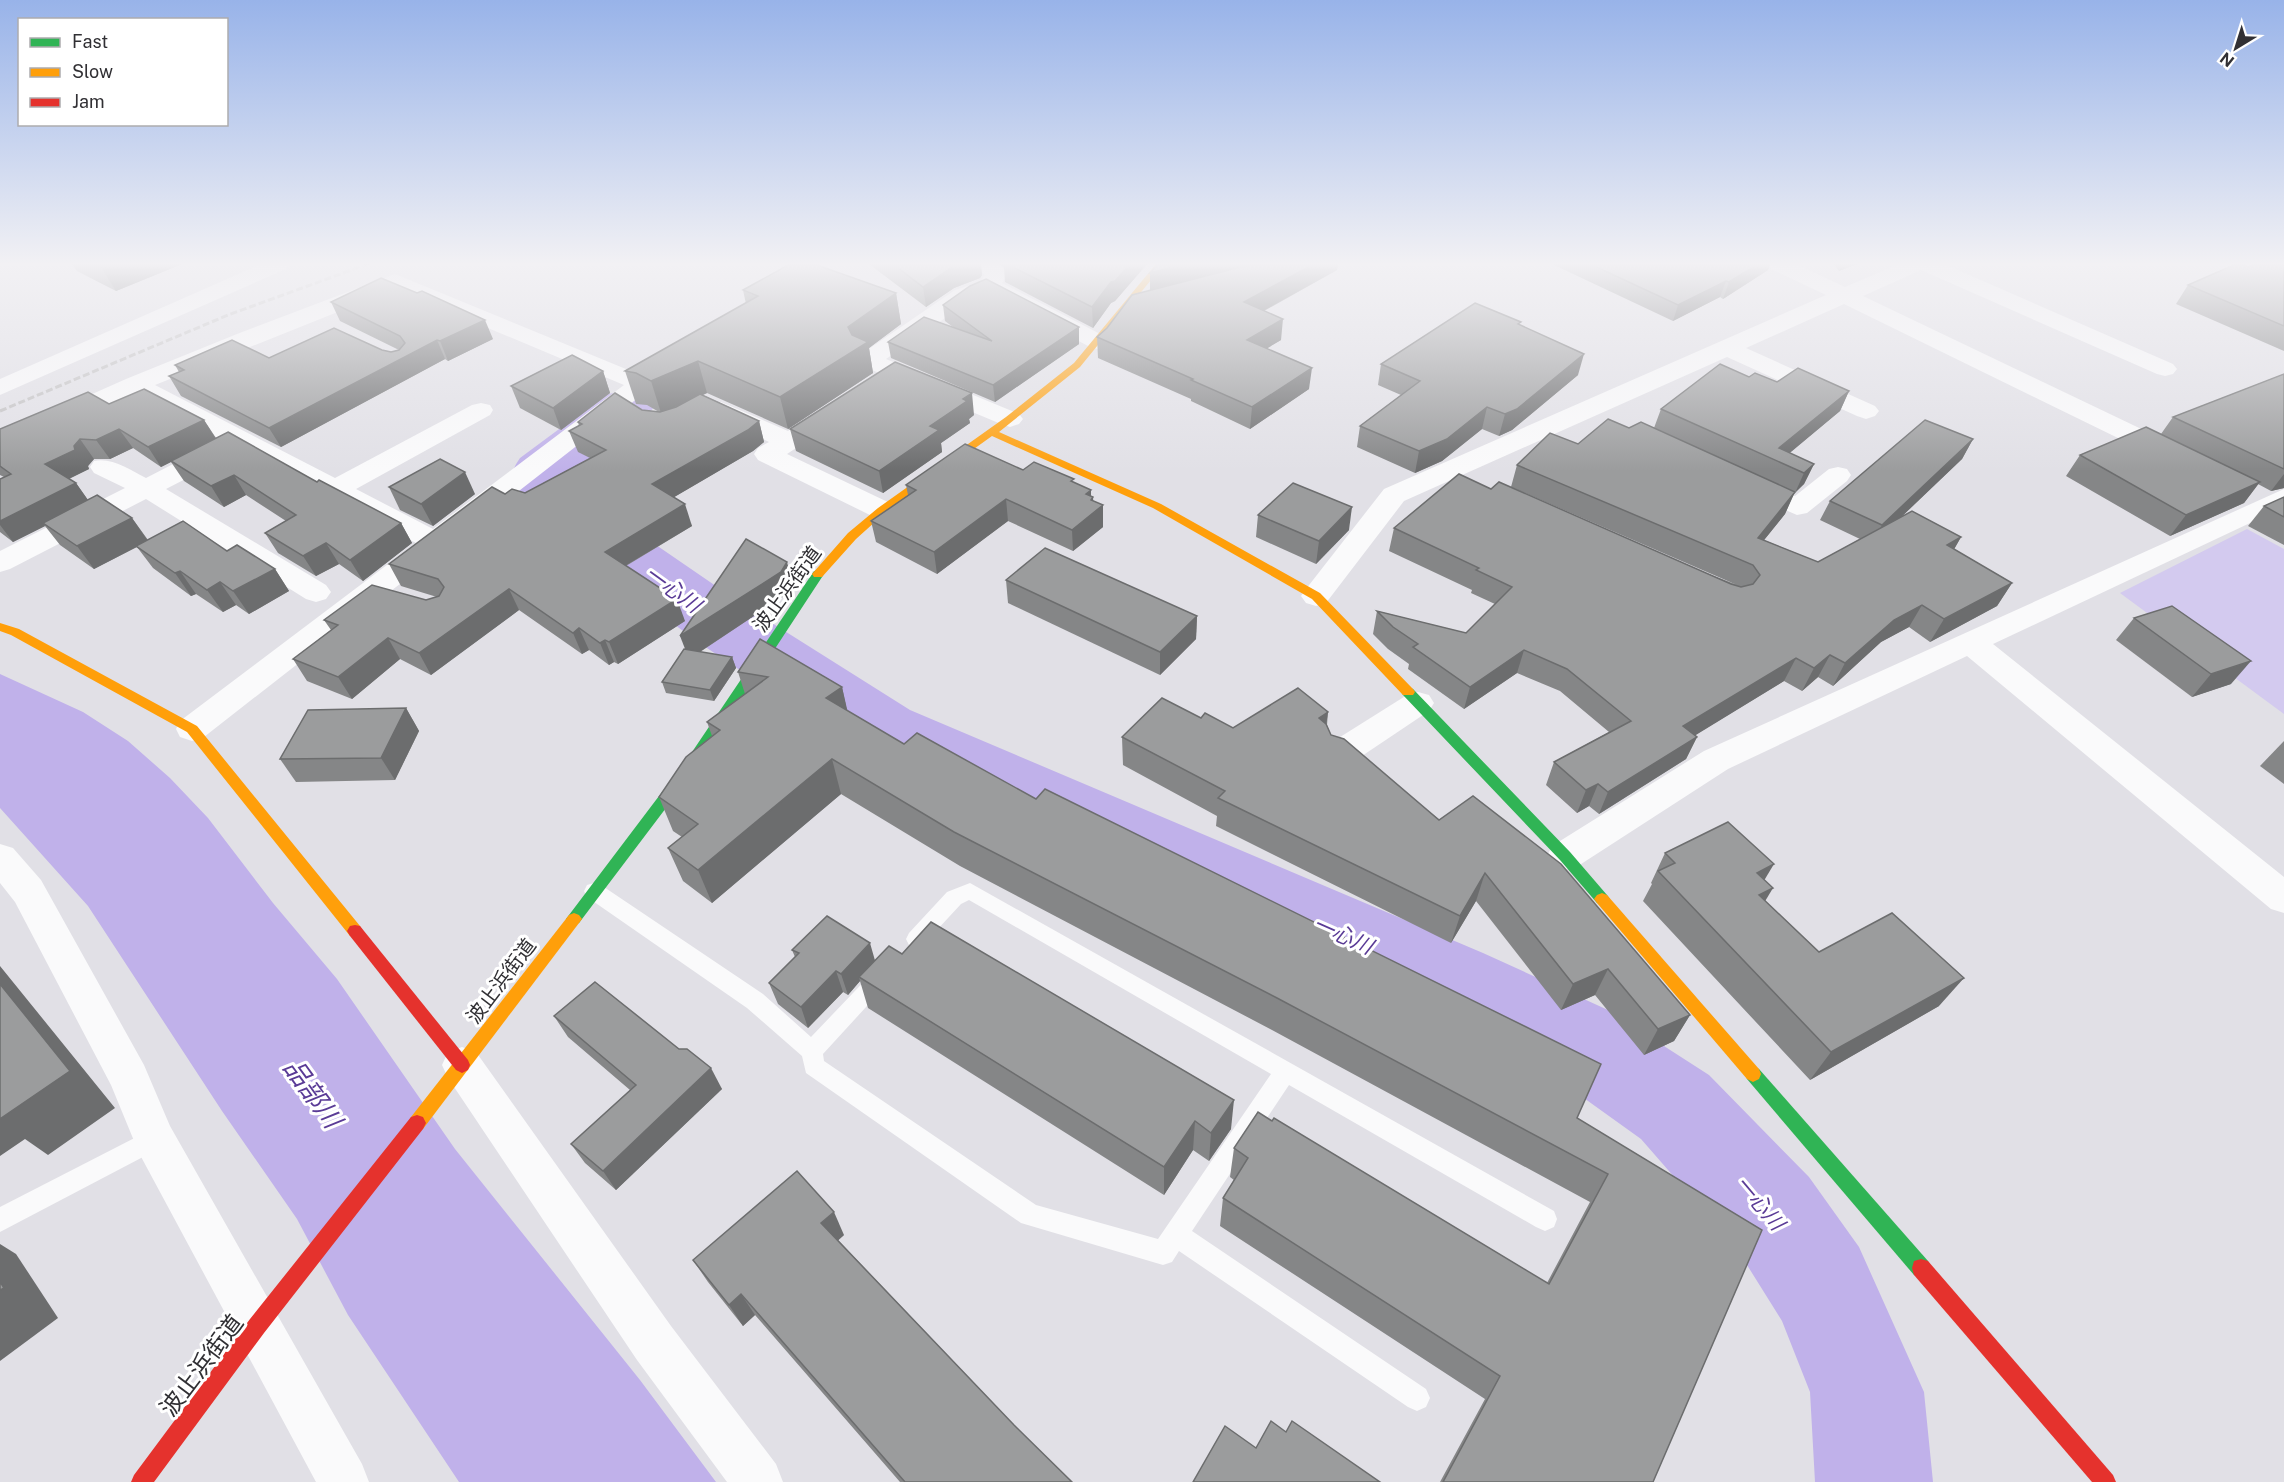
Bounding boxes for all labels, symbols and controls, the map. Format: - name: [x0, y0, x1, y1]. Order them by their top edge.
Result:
- legend: [18, 18, 228, 126]
- north arrow: [2206, 18, 2266, 78]
- text: Fast: [72, 31, 108, 52]
- text: N: [2216, 48, 2238, 71]
- text: Slow: [72, 61, 113, 82]
- text: Jam: [72, 91, 105, 112]
- street label: 波止浜街道: [748, 541, 826, 637]
- water label: 一心川: [640, 560, 707, 619]
- water label: 一心川: [1309, 911, 1379, 960]
- street label: 波止浜街道: [461, 934, 541, 1028]
- water label: 品部川: [278, 1052, 350, 1136]
- water label: 一心川: [1730, 1171, 1791, 1237]
- street label: 波止浜街道: [154, 1309, 248, 1421]

